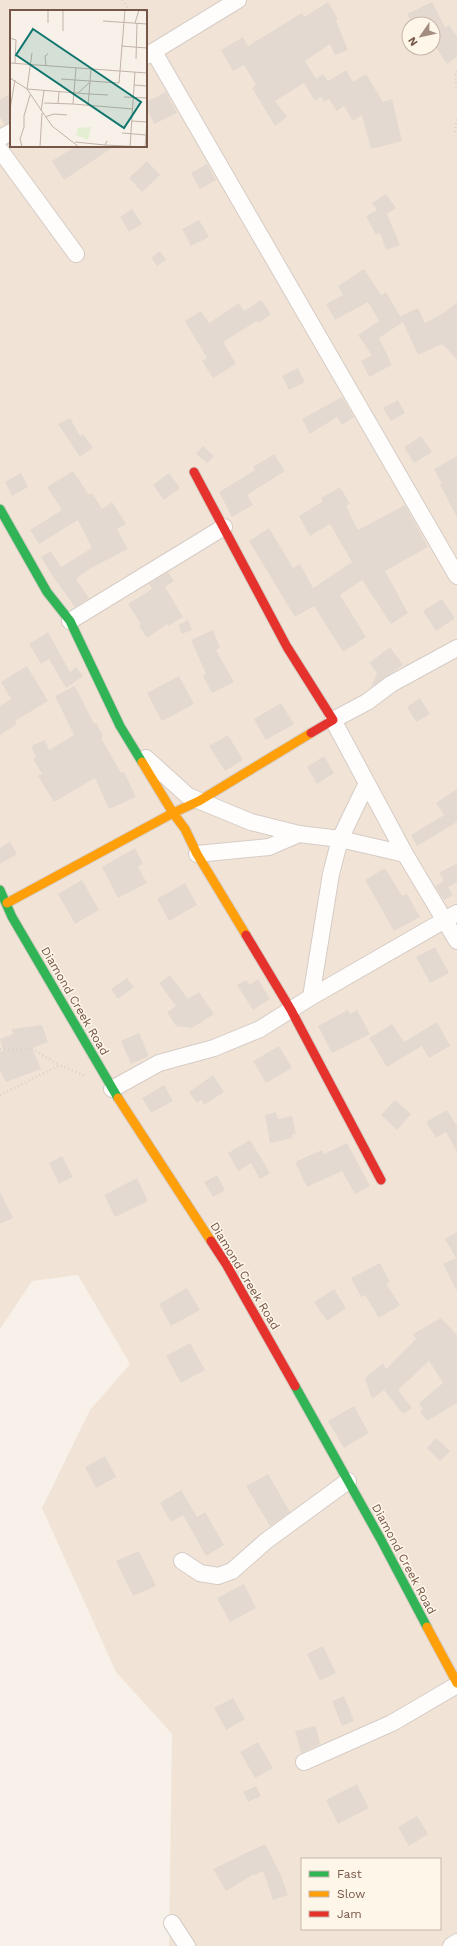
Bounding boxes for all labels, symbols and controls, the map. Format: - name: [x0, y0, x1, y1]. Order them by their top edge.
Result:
- inset map: [10, 10, 147, 147]
- north arrow: [401, 16, 441, 56]
- text: N: [405, 34, 421, 48]
- street label: Diamond Creek Road: [38, 944, 112, 1058]
- street label: Diamond Creek Road: [207, 1220, 283, 1332]
- street label: Diamond Creek Road: [369, 1501, 439, 1617]
- legend: [301, 1858, 441, 1930]
- text: Fast: [337, 1867, 362, 1881]
- text: Slow: [337, 1887, 365, 1901]
- text: Jam: [337, 1907, 362, 1921]

